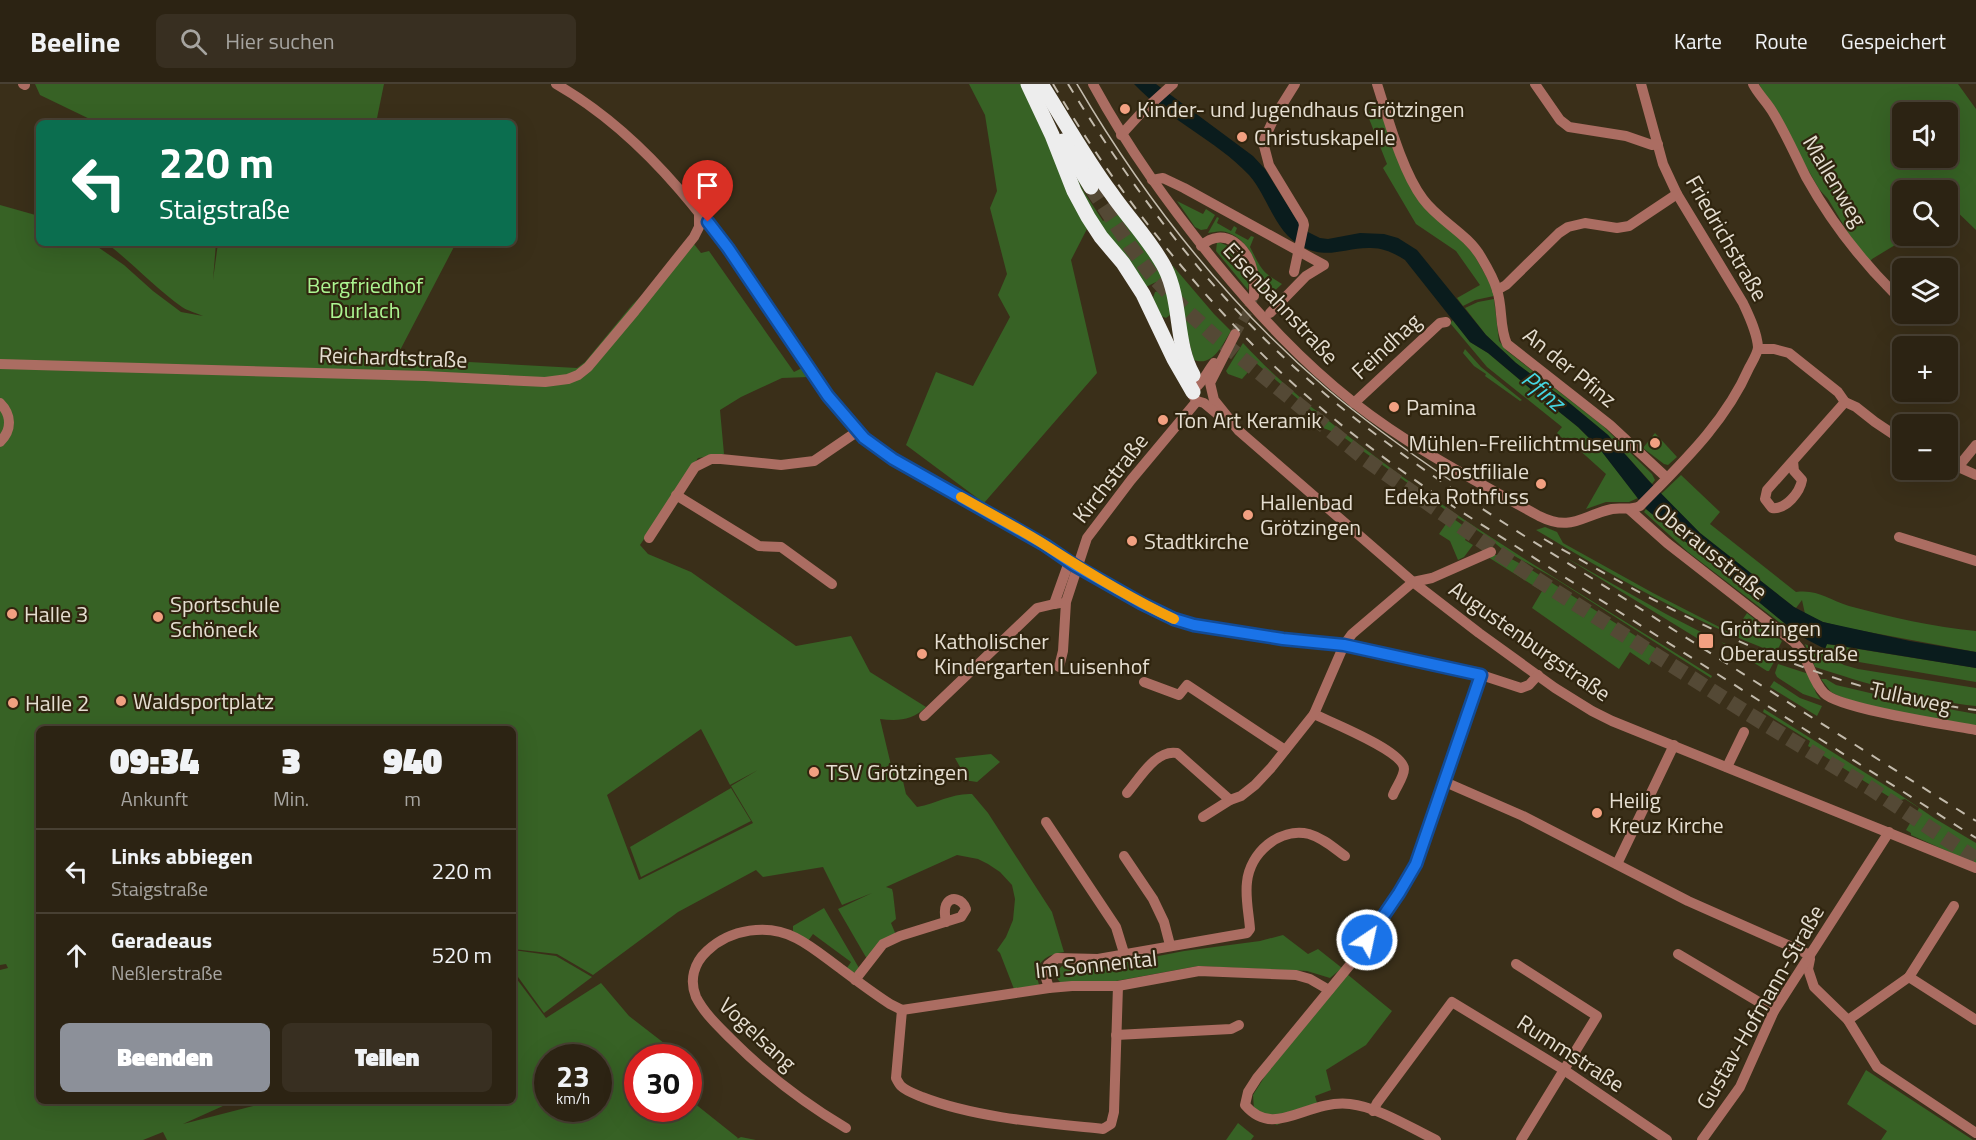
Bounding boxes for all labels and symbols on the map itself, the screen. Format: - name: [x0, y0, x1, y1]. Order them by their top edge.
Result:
- place label: Kinder- und Jugendhaus Grötzingen: [1137, 92, 1465, 126]
- marker: Kinder- und Jugendhaus Grötzingen: [1118, 102, 1132, 116]
- place label: Christuskapelle: [1254, 120, 1396, 154]
- street label: Mallenweg: [1794, 129, 1876, 233]
- marker: Christuskapelle: [1235, 130, 1249, 144]
- pin: [682, 160, 733, 222]
- street label: Friedrichstraße: [1677, 169, 1777, 307]
- street label: Eisenbahnstraße: [1215, 234, 1347, 372]
- park label: Bergfriedhof Durlach: [307, 268, 424, 327]
- street label: Feindhag: [1343, 305, 1429, 387]
- street label: An der Pfinz: [1518, 322, 1622, 412]
- street label: Reichardtstraße: [318, 337, 468, 377]
- water label: Pfinz: [1516, 365, 1570, 417]
- place label: Pamina: [1406, 390, 1476, 424]
- marker: Pamina: [1387, 400, 1401, 414]
- place label: Ton Art Keramik: [1175, 403, 1322, 437]
- marker: Ton Art Keramik: [1156, 413, 1170, 427]
- street label: Kirchstraße: [1064, 426, 1156, 530]
- place label: Mühlen-Freilichtmuseum: [1409, 426, 1643, 460]
- marker: Mühlen-Freilichtmuseum: [1648, 436, 1662, 450]
- place label: Postfiliale Edeka Rothfuss: [1384, 454, 1529, 513]
- marker: Postfiliale Edeka Rothfuss: [1534, 477, 1548, 491]
- place label: Hallenbad Grötzingen: [1260, 485, 1361, 544]
- street label: Oberausstraße: [1647, 494, 1775, 608]
- marker: Hallenbad Grötzingen: [1241, 508, 1255, 522]
- place label: Stadtkirche: [1144, 524, 1249, 558]
- marker: Stadtkirche: [1125, 534, 1139, 548]
- street label: Augustenburgstraße: [1442, 572, 1618, 710]
- place label: Sportschule Schöneck: [170, 587, 280, 646]
- place label: Halle 3: [24, 597, 88, 631]
- marker: Halle 3: [5, 607, 19, 621]
- marker: Sportschule Schöneck: [151, 610, 165, 624]
- place label: Grötzingen Oberausstraße: [1720, 611, 1858, 670]
- place label: Katholischer Kindergarten Luisenhof: [934, 624, 1150, 683]
- marker: Grötzingen Oberausstraße: [1697, 632, 1715, 650]
- marker: Katholischer Kindergarten Luisenhof: [915, 647, 929, 661]
- street label: Tullaweg: [1868, 672, 1954, 722]
- place label: Waldsportplatz: [133, 684, 274, 718]
- place label: Halle 2: [25, 686, 89, 720]
- marker: Waldsportplatz: [114, 694, 128, 708]
- marker: Halle 2: [6, 696, 20, 710]
- place label: TSV Grötzingen: [826, 755, 968, 789]
- marker: TSV Grötzingen: [807, 765, 821, 779]
- place label: Heilig Kreuz Kirche: [1609, 783, 1724, 842]
- marker: Heilig Kreuz Kirche: [1590, 806, 1604, 820]
- street label: Gustav-Hofmann-Straße: [1687, 898, 1833, 1116]
- position arrow: [1335, 908, 1399, 972]
- street label: Im Sonnental: [1033, 941, 1159, 987]
- street label: Vogelsang: [711, 989, 805, 1079]
- street label: Rummstraße: [1510, 1005, 1632, 1101]
- speed limit sign: 30: [624, 1044, 702, 1122]

